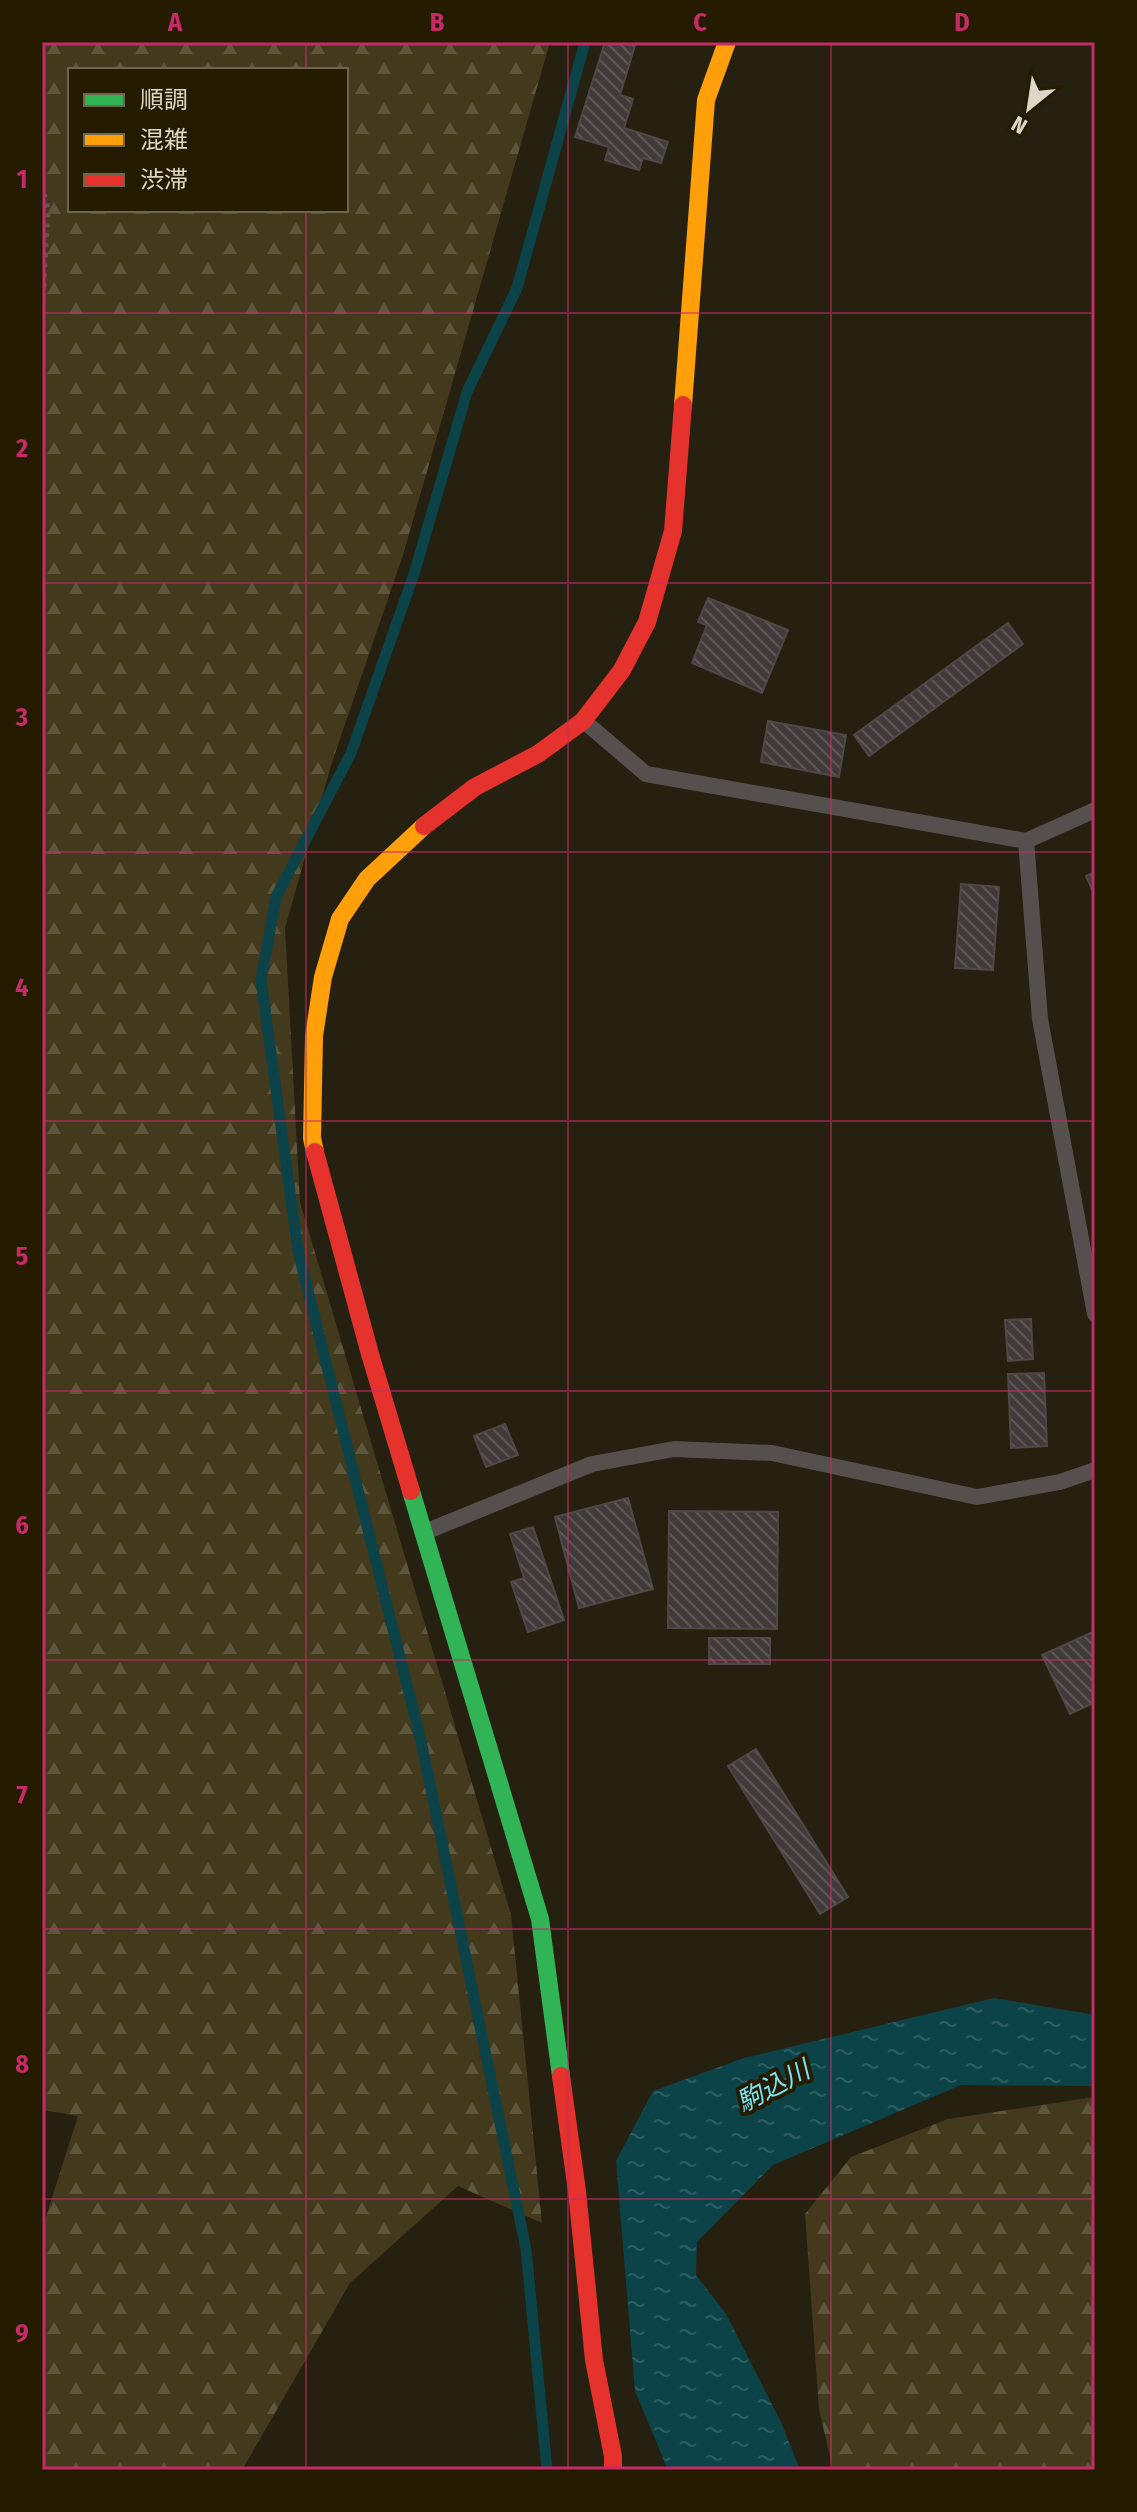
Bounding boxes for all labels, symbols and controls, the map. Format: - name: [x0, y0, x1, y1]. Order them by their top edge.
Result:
- text: A: [167, 7, 183, 38]
- text: B: [430, 7, 445, 38]
- text: C: [693, 7, 707, 38]
- text: D: [954, 7, 970, 38]
- legend: [68, 68, 348, 212]
- north arrow: [989, 68, 1069, 148]
- text: 順調: [140, 86, 188, 114]
- text: N: [1007, 110, 1032, 140]
- text: 混雑: [140, 126, 188, 154]
- text: 1: [17, 164, 28, 195]
- text: 渋滞: [140, 166, 188, 194]
- text: 2: [15, 433, 28, 464]
- text: 3: [15, 702, 28, 733]
- text: 4: [15, 972, 29, 1003]
- text: 5: [16, 1241, 29, 1272]
- text: 6: [15, 1510, 29, 1541]
- text: 7: [16, 1780, 28, 1811]
- text: 8: [15, 2049, 29, 2080]
- water label: 駒込川: [732, 2053, 818, 2118]
- text: 9: [15, 2318, 29, 2349]

